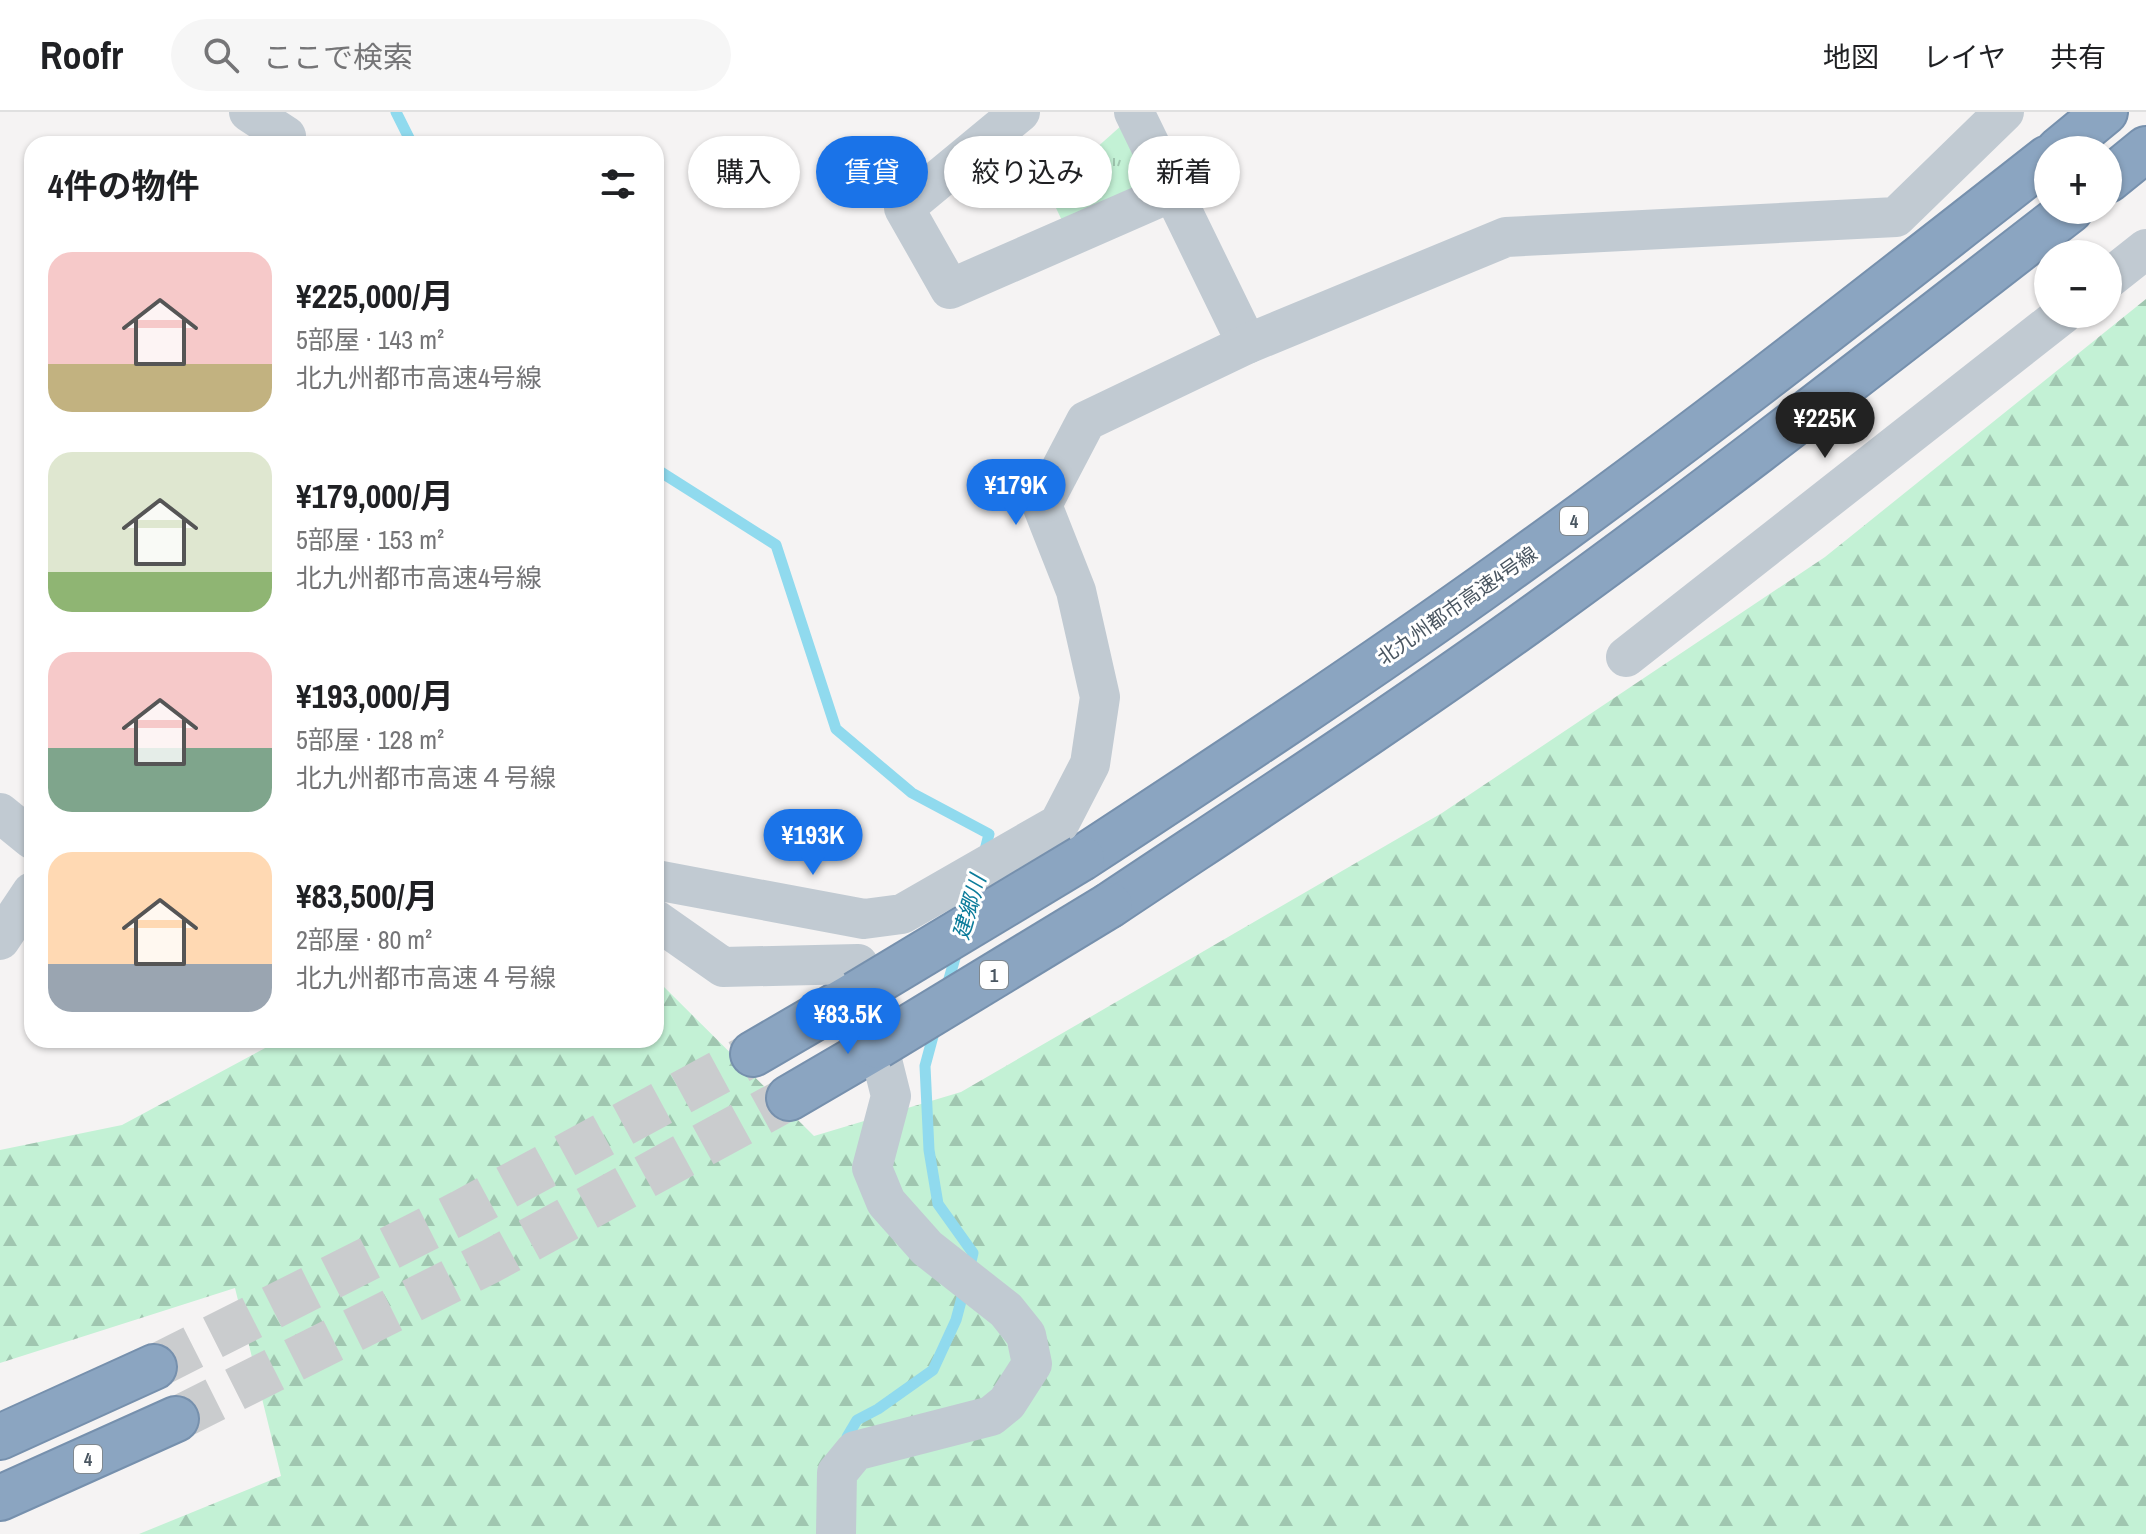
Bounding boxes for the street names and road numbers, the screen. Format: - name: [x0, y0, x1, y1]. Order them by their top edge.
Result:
- road number: 4: [1560, 507, 1588, 535]
- street label: 北九州都市高速4号線: [1372, 540, 1542, 670]
- road number: 1: [980, 961, 1008, 989]
- road number: 4: [74, 1445, 102, 1473]

